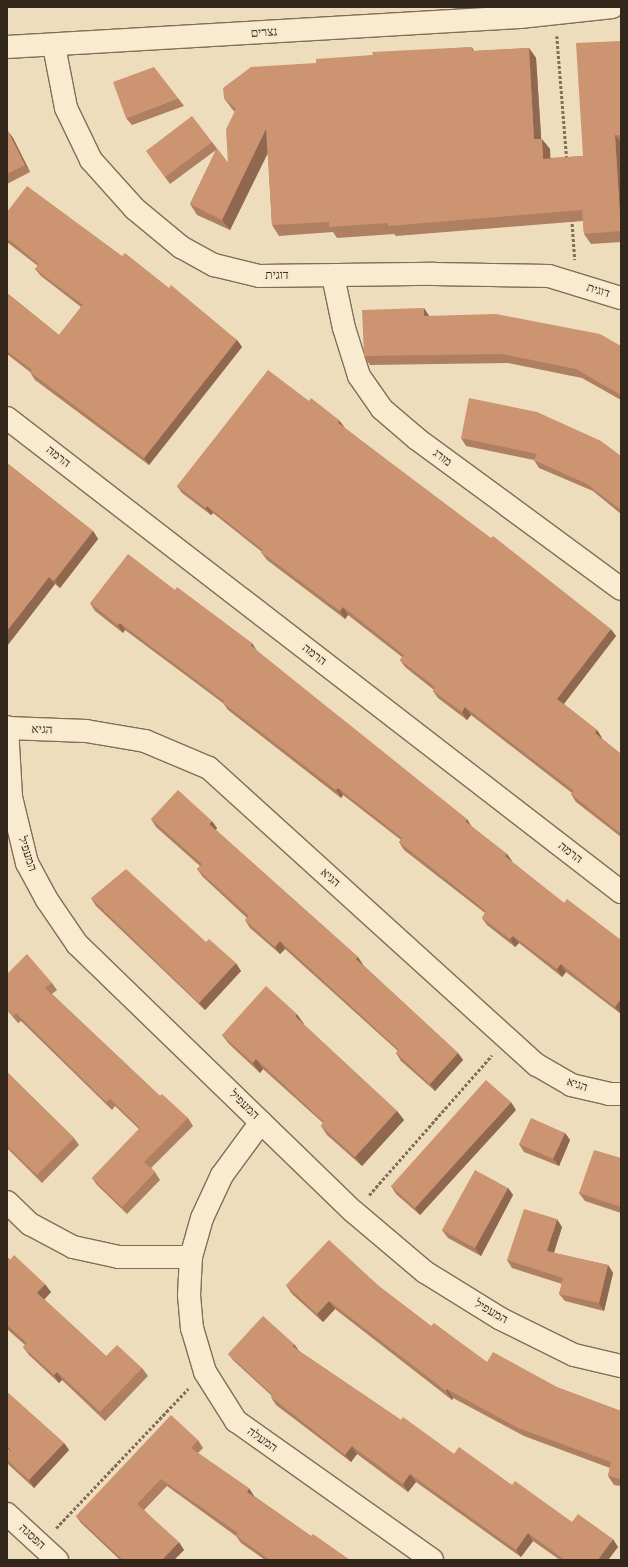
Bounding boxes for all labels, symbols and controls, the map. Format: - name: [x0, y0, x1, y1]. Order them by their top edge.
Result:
- street label: נצרים: [250, 25, 278, 41]
- street label: דוגית: [265, 269, 289, 283]
- street label: דוגית: [585, 281, 611, 301]
- street label: הרמה: [43, 443, 73, 471]
- street label: מורג: [430, 446, 454, 470]
- street label: הרמה: [299, 641, 329, 669]
- street label: הגיא: [31, 722, 53, 738]
- street label: המעפיל: [15, 835, 39, 873]
- street label: הרמה: [555, 839, 585, 867]
- street label: הגיא: [317, 866, 343, 890]
- street label: הגיא: [565, 1075, 589, 1095]
- street label: המעפיל: [226, 1087, 262, 1123]
- street label: המעפיל: [472, 1297, 510, 1327]
- street label: המעלה: [244, 1425, 280, 1455]
- street label: הפסגה: [16, 1521, 48, 1553]

